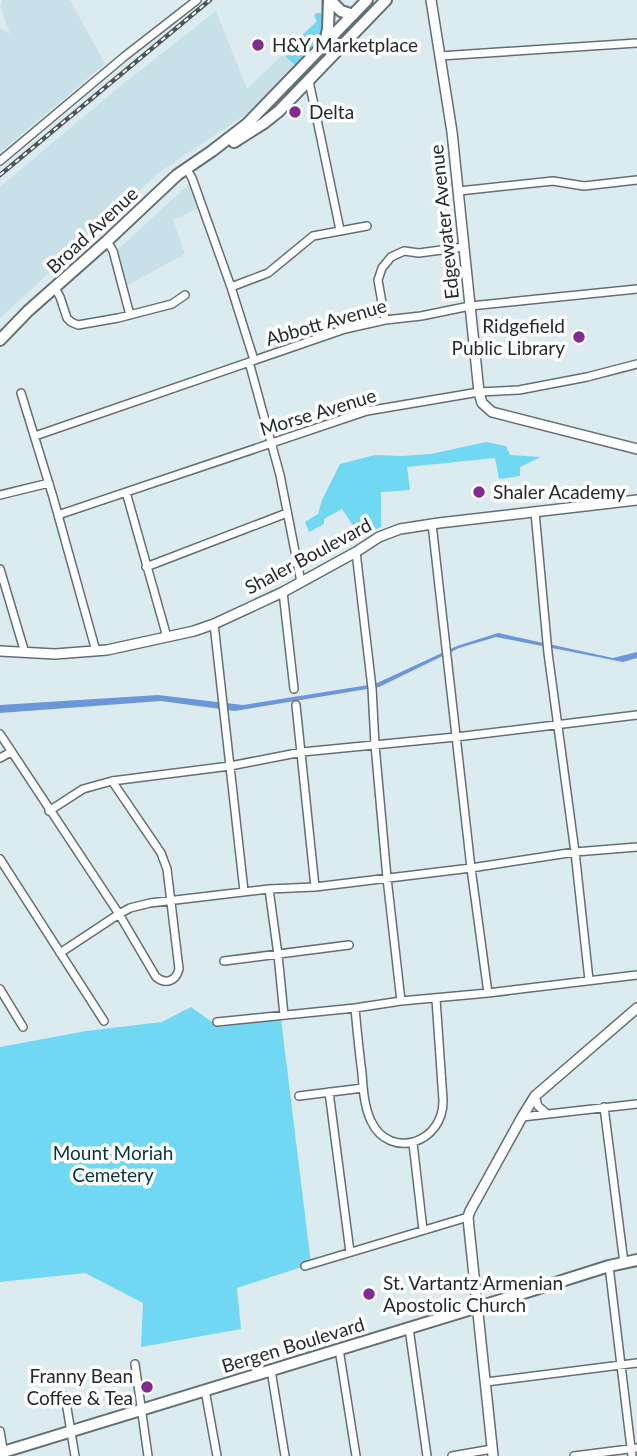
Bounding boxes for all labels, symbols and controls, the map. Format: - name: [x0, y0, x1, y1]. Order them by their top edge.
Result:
- place label: H&Y Marketplace: [272, 33, 418, 56]
- marker: H&Y Marketplace: [250, 37, 266, 53]
- place label: Delta: [309, 100, 354, 123]
- marker: Delta: [287, 104, 303, 120]
- street label: Edgewater Avenue: [424, 144, 463, 301]
- street label: Broad Avenue: [41, 181, 142, 278]
- street label: Abbott Avenue: [263, 293, 389, 350]
- place label: Ridgefield Public Library: [452, 314, 565, 359]
- marker: Ridgefield Public Library: [571, 329, 587, 345]
- street label: Morse Avenue: [257, 383, 379, 440]
- place label: Shaler Academy: [493, 480, 626, 503]
- marker: Shaler Academy: [471, 484, 487, 500]
- street label: Shaler Boulevard: [240, 513, 375, 599]
- park label: Mount Moriah Cemetery: [53, 1141, 173, 1186]
- place label: St. Vartantz Armenian Apostolic Church: [383, 1271, 563, 1316]
- marker: St. Vartantz Armenian Apostolic Church: [361, 1286, 377, 1302]
- street label: Bergen Boulevard: [219, 1312, 367, 1377]
- place label: Franny Bean Coffee & Tea: [26, 1364, 133, 1409]
- marker: Franny Bean Coffee & Tea: [139, 1379, 155, 1395]

